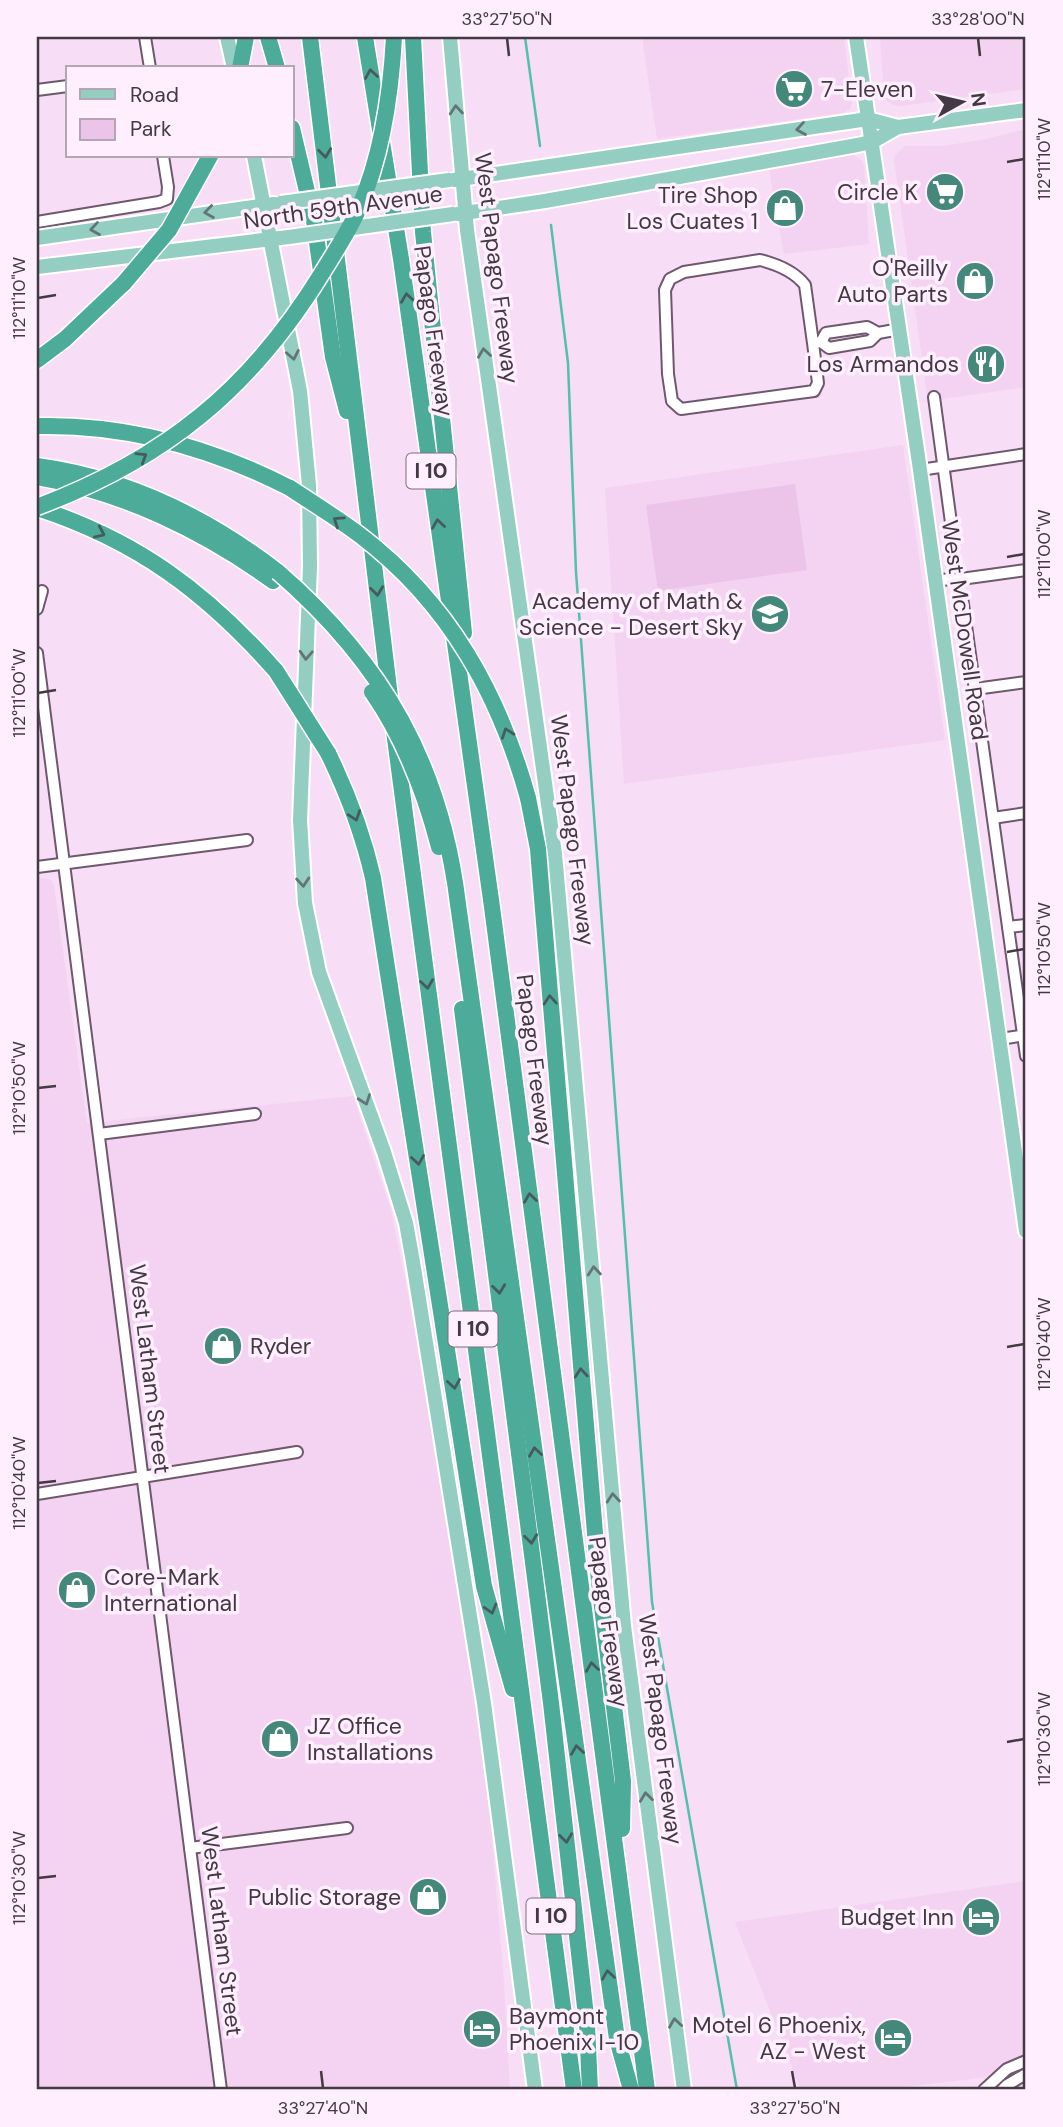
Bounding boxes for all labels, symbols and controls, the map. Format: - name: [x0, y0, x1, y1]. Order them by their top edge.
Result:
- text: 33°27'50"N: [462, 7, 552, 31]
- text: 33°28'00"N: [931, 7, 1025, 31]
- legend: [66, 66, 294, 158]
- north arrow: [926, 66, 996, 136]
- one-way arrow: [364, 68, 379, 79]
- supermarket icon: 7-Eleven: [773, 68, 815, 110]
- place label: 7-Eleven: [821, 74, 913, 104]
- text: Road: [130, 81, 179, 109]
- text: N: [965, 91, 992, 108]
- one-way arrow: [449, 104, 464, 115]
- text: Park: [130, 115, 172, 143]
- text: 112°11'10"W: [1032, 118, 1056, 200]
- one-way arrow: [795, 121, 807, 136]
- one-way arrow: [317, 147, 332, 159]
- street label: West Papago Freeway: [468, 151, 526, 386]
- supermarket icon: Circle K: [924, 171, 966, 213]
- place label: Circle K: [837, 177, 918, 207]
- street label: North 59th Avenue: [242, 178, 444, 236]
- place label: Tire Shop Los Cuates 1: [627, 180, 758, 236]
- shop icon: Tire Shop Los Cuates 1: [764, 187, 806, 229]
- one-way arrow: [203, 205, 215, 220]
- one-way arrow: [89, 221, 101, 236]
- street label: Papago Freeway: [407, 244, 461, 419]
- place label: O'Reilly Auto Parts: [837, 253, 948, 309]
- text: 112°11'10"W: [7, 257, 31, 339]
- shop icon: O'Reilly Auto Parts: [954, 260, 996, 302]
- one-way arrow: [399, 292, 414, 304]
- restaurant icon: Los Armandos: [965, 343, 1007, 385]
- one-way arrow: [477, 347, 492, 359]
- one-way arrow: [285, 349, 300, 361]
- place label: Los Armandos: [806, 349, 959, 379]
- one-way arrow: [135, 452, 148, 465]
- road number: I 10: [406, 454, 456, 489]
- text: 112°11'00"W: [1032, 509, 1056, 599]
- one-way arrow: [333, 516, 346, 529]
- one-way arrow: [431, 518, 446, 529]
- street label: West McDowell Road: [935, 518, 995, 742]
- one-way arrow: [93, 525, 105, 539]
- one-way arrow: [370, 585, 385, 597]
- place label: Academy of Math & Science - Desert Sky: [519, 586, 743, 642]
- school or university icon: Academy of Math & Science - Desert Sky: [749, 593, 791, 635]
- text: 112°11'00"W: [7, 648, 31, 738]
- one-way arrow: [299, 649, 314, 660]
- street label: West Papago Freeway: [544, 713, 602, 948]
- one-way arrow: [502, 728, 516, 740]
- one-way arrow: [347, 809, 361, 821]
- one-way arrow: [295, 877, 310, 888]
- text: 112°10'50"W: [1032, 902, 1056, 996]
- street label: Papago Freeway: [510, 973, 560, 1148]
- one-way arrow: [420, 978, 435, 990]
- one-way arrow: [543, 994, 558, 1005]
- text: 112°10'50"W: [7, 1041, 31, 1135]
- one-way arrow: [357, 1093, 371, 1105]
- one-way arrow: [410, 1154, 425, 1166]
- one-way arrow: [523, 1192, 538, 1204]
- street label: West Latham Street: [122, 1262, 178, 1476]
- one-way arrow: [587, 1265, 602, 1276]
- one-way arrow: [491, 1284, 506, 1295]
- text: 112°10'40"W: [1032, 1297, 1056, 1391]
- road number: I 10: [448, 1312, 498, 1346]
- shop icon: Ryder: [202, 1325, 244, 1367]
- place label: Ryder: [250, 1331, 311, 1361]
- one-way arrow: [574, 1367, 589, 1378]
- one-way arrow: [446, 1378, 461, 1390]
- text: 112°10'40"W: [7, 1436, 31, 1530]
- one-way arrow: [528, 1446, 543, 1458]
- one-way arrow: [606, 1492, 621, 1503]
- one-way arrow: [523, 1534, 538, 1545]
- street label: Papago Freeway: [582, 1535, 636, 1710]
- place label: Core-Mark International: [104, 1562, 237, 1618]
- shop icon: Core-Mark International: [56, 1569, 98, 1611]
- one-way arrow: [482, 1602, 497, 1614]
- street label: West Papago Freeway: [632, 1612, 690, 1847]
- one-way arrow: [585, 1661, 600, 1672]
- text: 112°10'30"W: [1032, 1692, 1056, 1786]
- place label: JZ Office Installations: [307, 1711, 434, 1767]
- shop icon: JZ Office Installations: [259, 1718, 301, 1760]
- one-way arrow: [569, 1744, 584, 1756]
- one-way arrow: [638, 1791, 653, 1803]
- street label: West Latham Street: [194, 1824, 250, 2038]
- text: 112°10'30"W: [7, 1831, 31, 1925]
- one-way arrow: [558, 1833, 573, 1844]
- shop icon: Public Storage: [407, 1876, 449, 1918]
- place label: Public Storage: [248, 1882, 401, 1912]
- hotel icon: Budget Inn: [960, 1896, 1002, 1938]
- road number: I 10: [526, 1898, 576, 1934]
- place label: Budget Inn: [841, 1902, 954, 1932]
- one-way arrow: [601, 1970, 616, 1981]
- place label: Baymont Phoenix I-10: [509, 2001, 639, 2057]
- hotel icon: Baymont Phoenix I-10: [461, 2008, 503, 2050]
- place label: Motel 6 Phoenix, AZ - West: [692, 2010, 866, 2066]
- one-way arrow: [667, 2017, 682, 2029]
- hotel icon: Motel 6 Phoenix, AZ - West: [872, 2017, 914, 2059]
- text: 33°27'40"N: [278, 2096, 368, 2120]
- text: 33°27'50"N: [750, 2096, 840, 2120]

